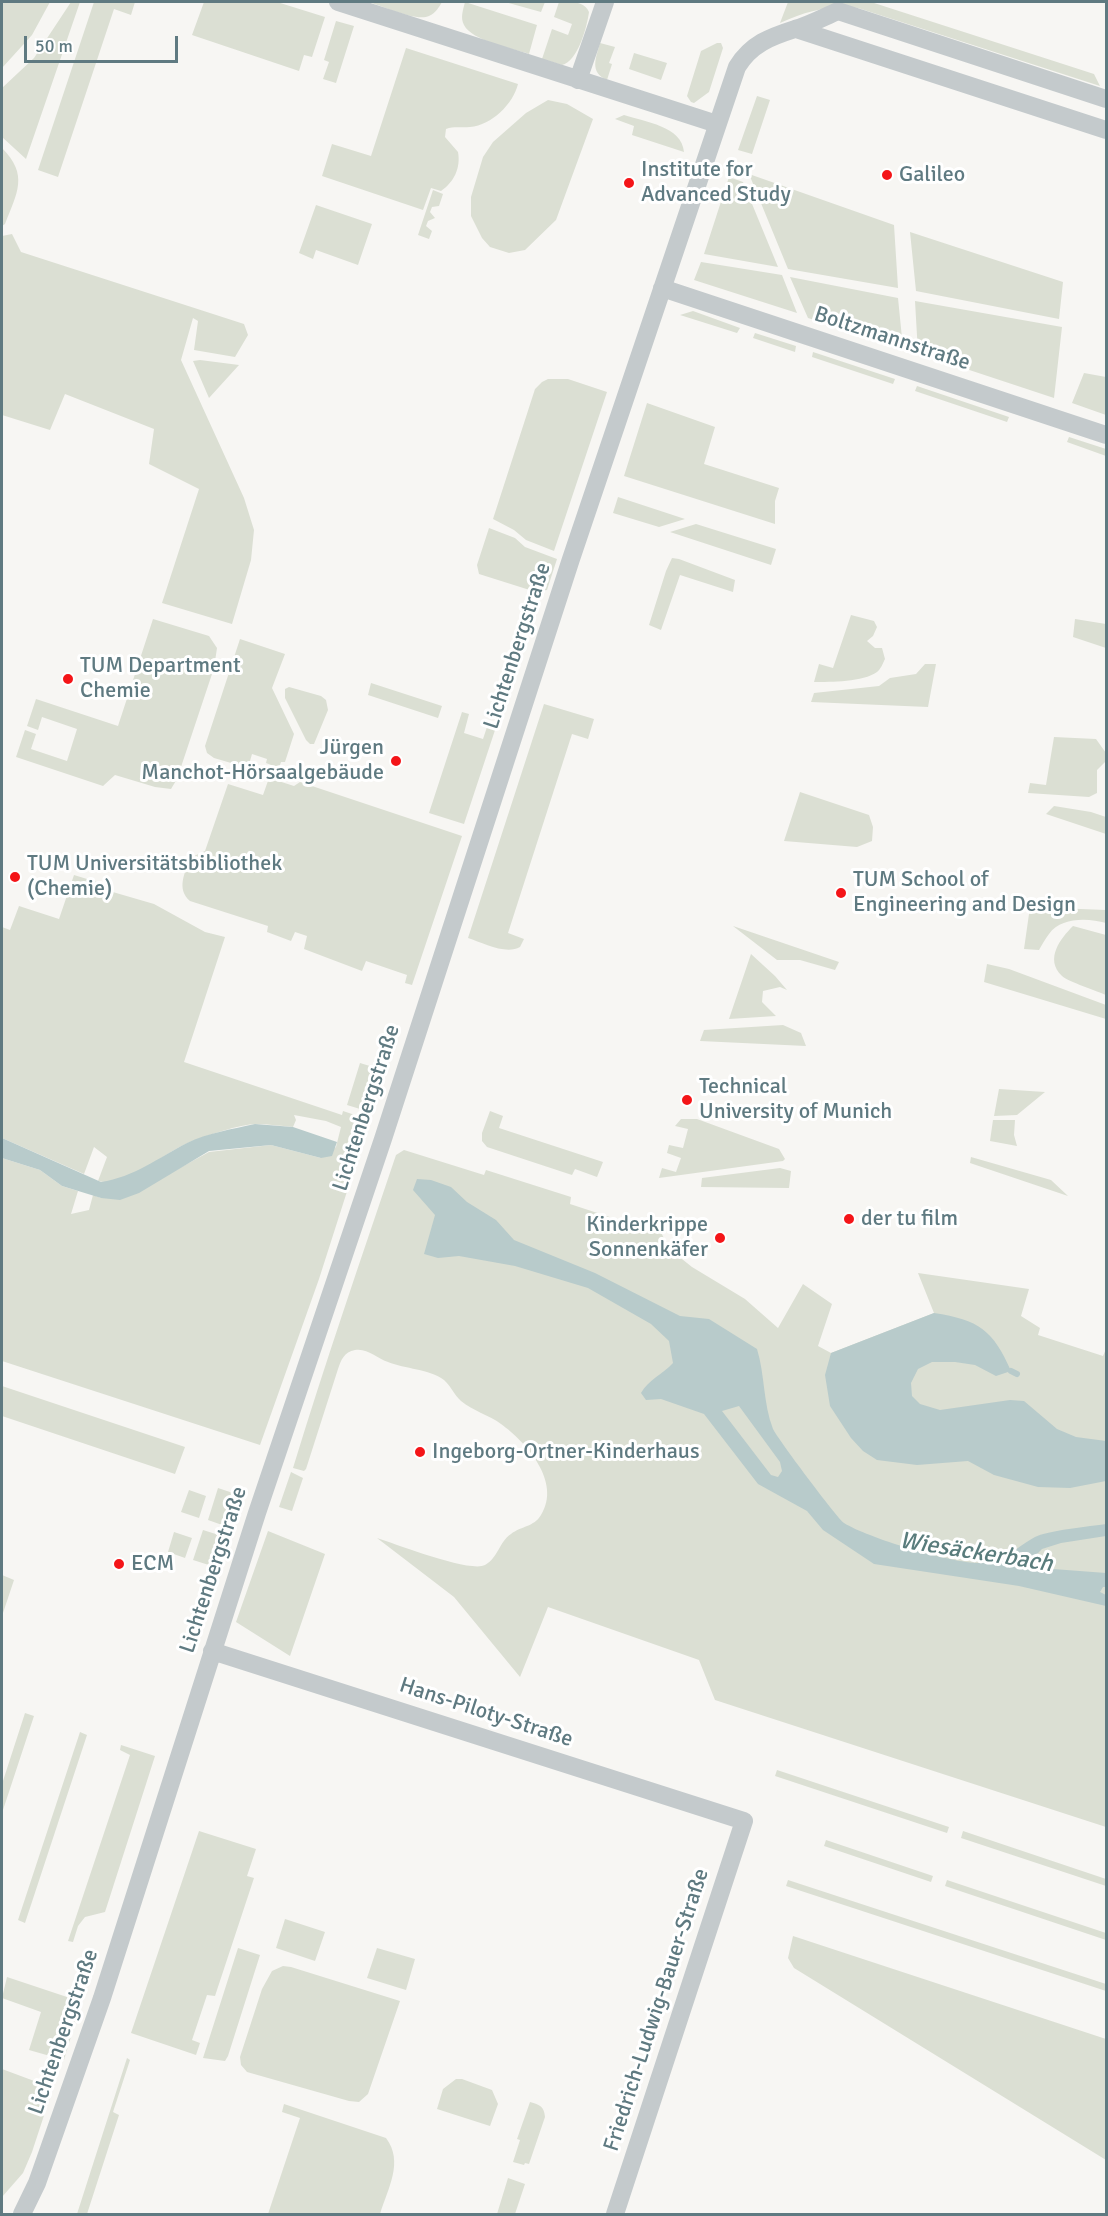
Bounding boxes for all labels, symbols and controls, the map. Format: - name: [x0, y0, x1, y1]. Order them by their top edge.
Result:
- scale bar: [27, 24, 182, 62]
- text: 50 m: [35, 35, 73, 57]
- place label: Institute for Advanced Study: [641, 157, 791, 208]
- place label: Galileo: [899, 162, 965, 188]
- marker: Galileo: [880, 168, 894, 182]
- marker: Institute for Advanced Study: [622, 176, 636, 190]
- street label: Boltzmannstraße: [811, 301, 973, 377]
- street label: Lichtenbergstraße: [479, 560, 557, 732]
- place label: TUM Department Chemie: [80, 653, 241, 704]
- marker: TUM Department Chemie: [61, 672, 75, 686]
- place label: Jürgen Manchot-Hörsaalgebäude: [141, 735, 384, 786]
- marker: Jürgen Manchot-Hörsaalgebäude: [389, 754, 403, 768]
- place label: TUM Universitätsbibliothek (Chemie): [27, 851, 282, 902]
- place label: TUM School of Engineering and Design: [853, 867, 1076, 918]
- marker: TUM Universitätsbibliothek (Chemie): [8, 870, 22, 884]
- marker: TUM School of Engineering and Design: [834, 886, 848, 900]
- street label: Lichtenbergstraße: [328, 1022, 406, 1194]
- place label: Technical University of Munich: [699, 1074, 892, 1126]
- marker: Technical University of Munich: [680, 1093, 694, 1107]
- place label: der tu film: [861, 1206, 958, 1232]
- place label: Kinderkrippe Sonnenkäfer: [586, 1212, 708, 1264]
- marker: der tu film: [842, 1212, 856, 1226]
- marker: Kinderkrippe Sonnenkäfer: [713, 1231, 727, 1245]
- place label: Ingeborg-Ortner-Kinderhaus: [432, 1439, 700, 1465]
- marker: Ingeborg-Ortner-Kinderhaus: [413, 1445, 427, 1459]
- street label: Lichtenbergstraße: [175, 1484, 253, 1656]
- water label: Wiesäckerbach: [898, 1527, 1054, 1579]
- place label: ECM: [131, 1551, 174, 1577]
- marker: ECM: [112, 1557, 126, 1571]
- street label: Hans-Piloty-Straße: [396, 1673, 576, 1753]
- street label: Friedrich-Ludwig-Bauer-Straße: [599, 1865, 715, 2155]
- street label: Lichtenbergstraße: [23, 1946, 105, 2118]

